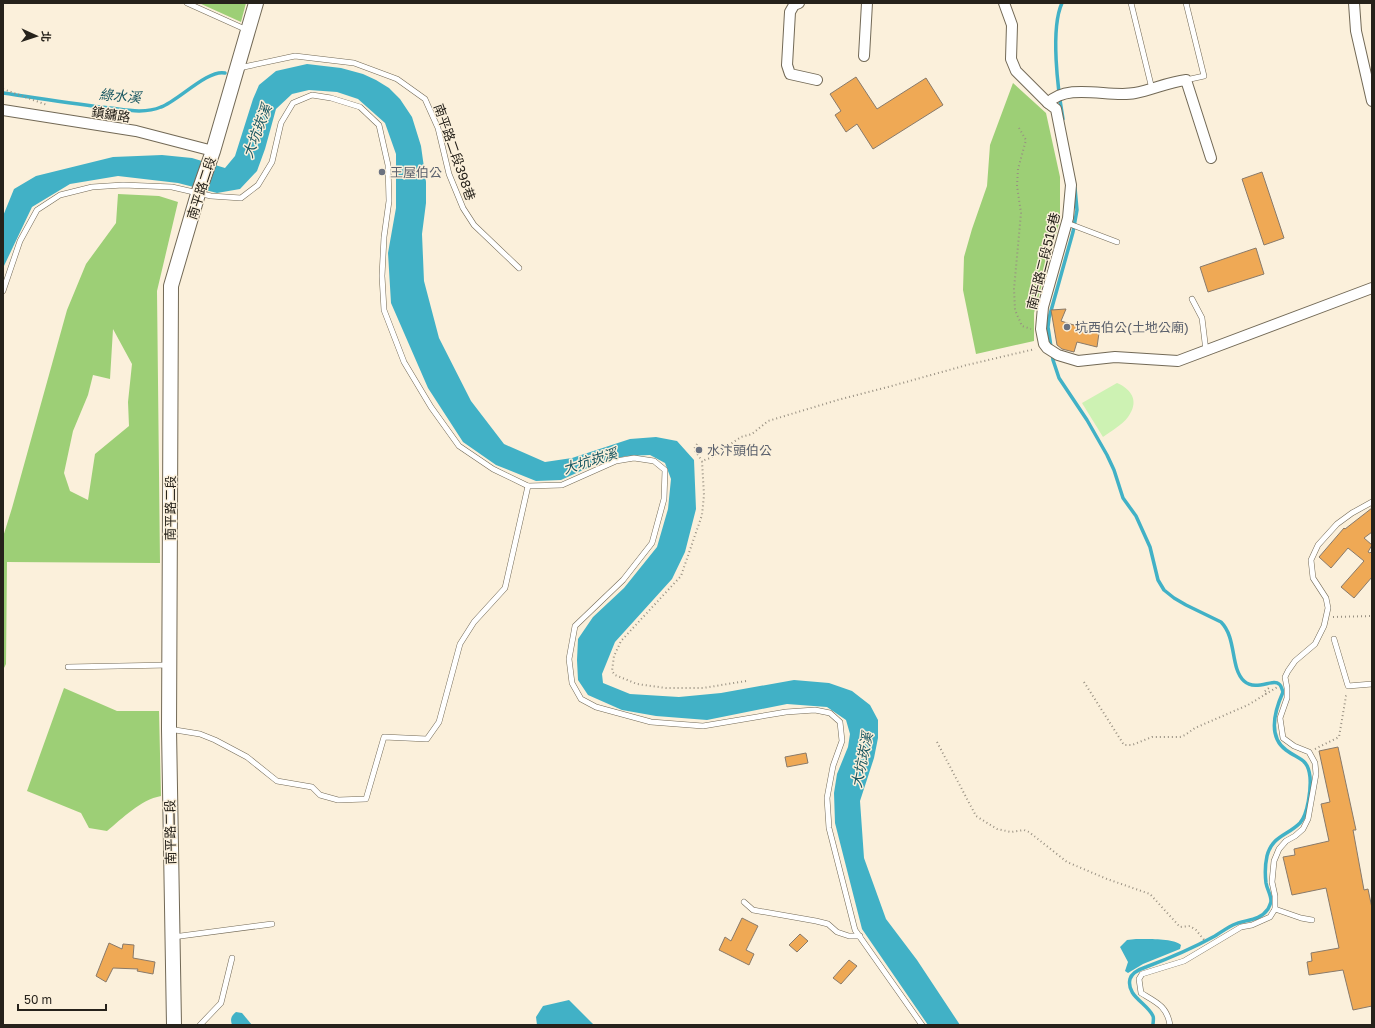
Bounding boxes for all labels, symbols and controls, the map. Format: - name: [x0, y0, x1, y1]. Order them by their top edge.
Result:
- north arrow: [16, 16, 56, 56]
- text: 北: [40, 31, 53, 42]
- water label: 綠水溪: [98, 85, 144, 106]
- water label: 大坑崁溪: [239, 100, 275, 160]
- street label: 南平路二段398巷: [431, 101, 479, 203]
- street label: 鎮鏞路: [90, 103, 132, 125]
- street label: 南平路二段: [183, 155, 219, 221]
- place label: 王屋伯公: [390, 164, 442, 180]
- marker: 王屋伯公: [377, 167, 387, 177]
- street label: 南平路二段516巷: [1023, 211, 1063, 311]
- place label: 坑西伯公(土地公廟): [1075, 319, 1189, 335]
- marker: 坑西伯公(土地公廟): [1062, 322, 1072, 332]
- place label: 水汴頭伯公: [707, 442, 772, 458]
- water label: 大坑崁溪: [561, 444, 621, 477]
- marker: 水汴頭伯公: [694, 445, 704, 455]
- street label: 南平路二段: [162, 475, 178, 541]
- water label: 大坑崁溪: [847, 729, 876, 789]
- street label: 南平路二段: [161, 799, 179, 865]
- scale bar: [18, 986, 106, 1012]
- text: 50 m: [24, 992, 52, 1007]

